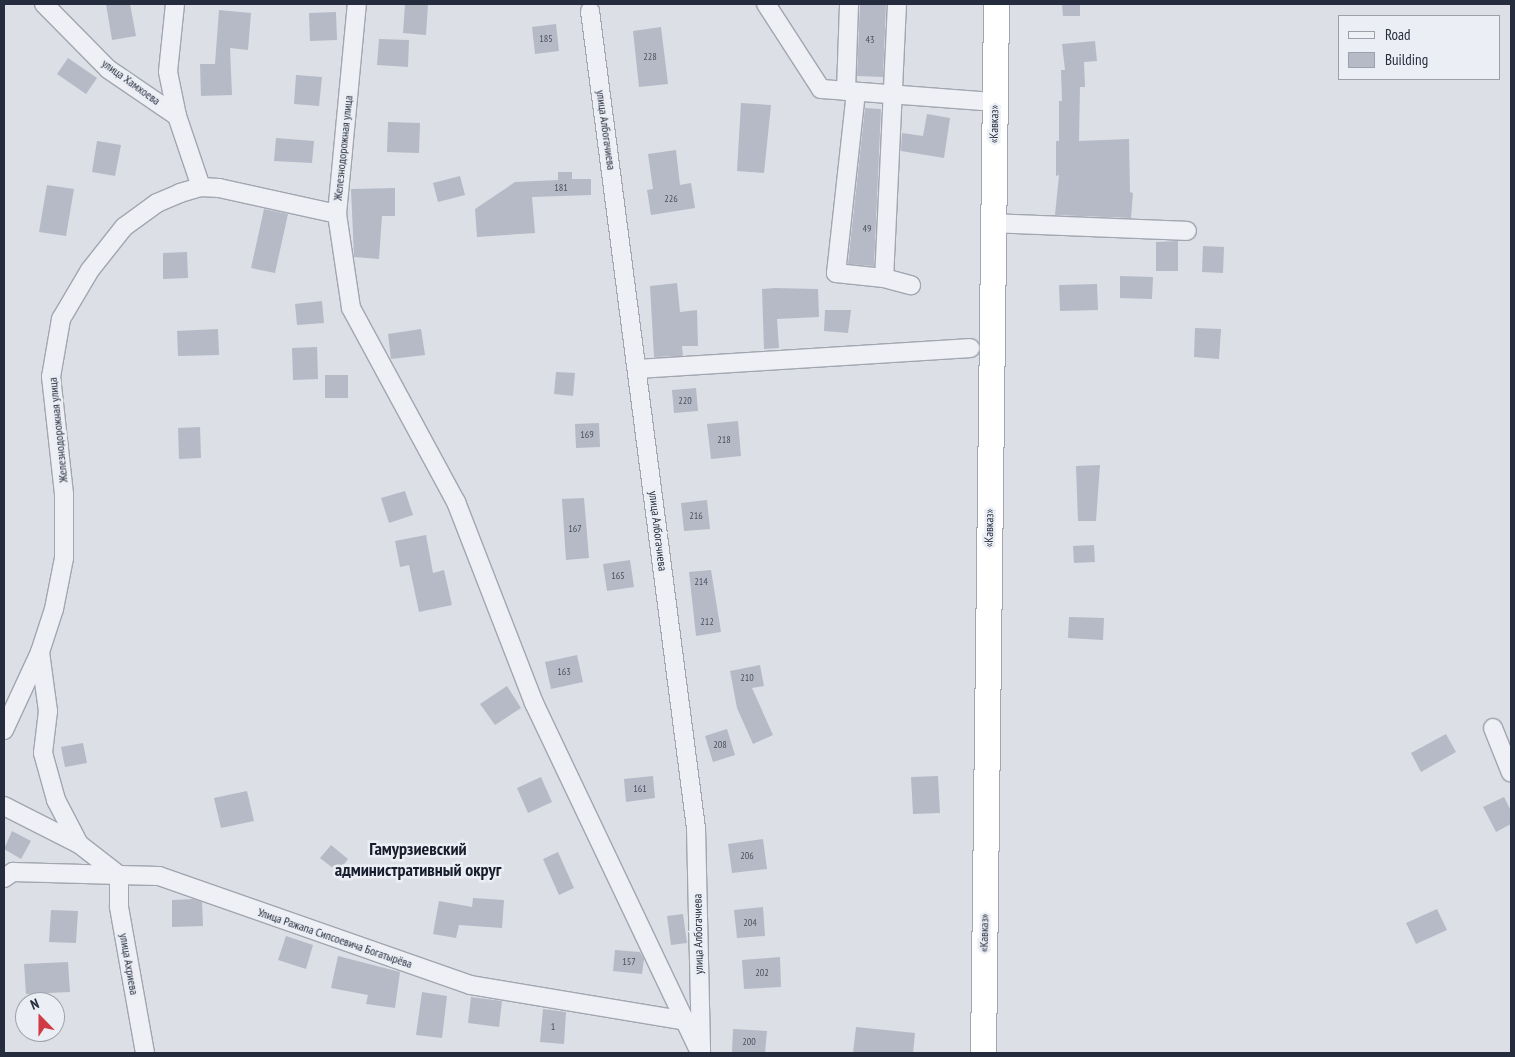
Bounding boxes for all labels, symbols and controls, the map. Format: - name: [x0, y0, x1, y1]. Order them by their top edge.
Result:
- legend: [1338, 15, 1500, 80]
- text: Road: [1385, 25, 1411, 44]
- house number: 185: [539, 33, 553, 45]
- house number: 43: [866, 34, 874, 46]
- text: Building: [1385, 50, 1428, 69]
- house number: 228: [643, 51, 657, 63]
- street label: улица Хамхоева: [99, 56, 163, 108]
- street label: улица Албогачиева: [593, 89, 619, 171]
- street label: Железнодорожная улица: [330, 95, 356, 201]
- street label: «Кавказ»: [986, 105, 1002, 143]
- house number: 181: [554, 182, 568, 194]
- house number: 226: [664, 193, 678, 205]
- house number: 49: [863, 223, 871, 235]
- street label: Железнодорожная улица: [45, 377, 71, 483]
- house number: 220: [678, 395, 692, 407]
- house number: 169: [580, 429, 594, 441]
- house number: 218: [717, 434, 731, 446]
- street label: улица Албогачиева: [646, 490, 670, 572]
- street label: «Кавказ»: [981, 509, 997, 547]
- house number: 216: [689, 510, 703, 522]
- house number: 167: [568, 523, 582, 535]
- house number: 165: [611, 570, 625, 582]
- house number: 214: [694, 576, 708, 588]
- house number: 212: [700, 616, 714, 628]
- house number: 163: [557, 666, 571, 678]
- house number: 210: [740, 672, 754, 684]
- house number: 208: [713, 739, 727, 751]
- house number: 161: [633, 783, 647, 795]
- district label: Гамурзиевский административный округ: [335, 839, 501, 882]
- house number: 206: [740, 850, 754, 862]
- street label: улица Албогачиева: [690, 893, 706, 975]
- street label: Улица Ражапа Сипсоевича Богатырёва: [256, 905, 414, 971]
- street label: «Кавказ»: [976, 914, 992, 952]
- house number: 204: [743, 917, 757, 929]
- street label: улица Ахриева: [116, 932, 142, 996]
- house number: 157: [622, 956, 636, 968]
- house number: 202: [755, 967, 769, 979]
- north arrow: [15, 992, 65, 1042]
- text: N: [28, 994, 42, 1014]
- house number: 1: [551, 1021, 555, 1033]
- house number: 200: [742, 1036, 756, 1048]

